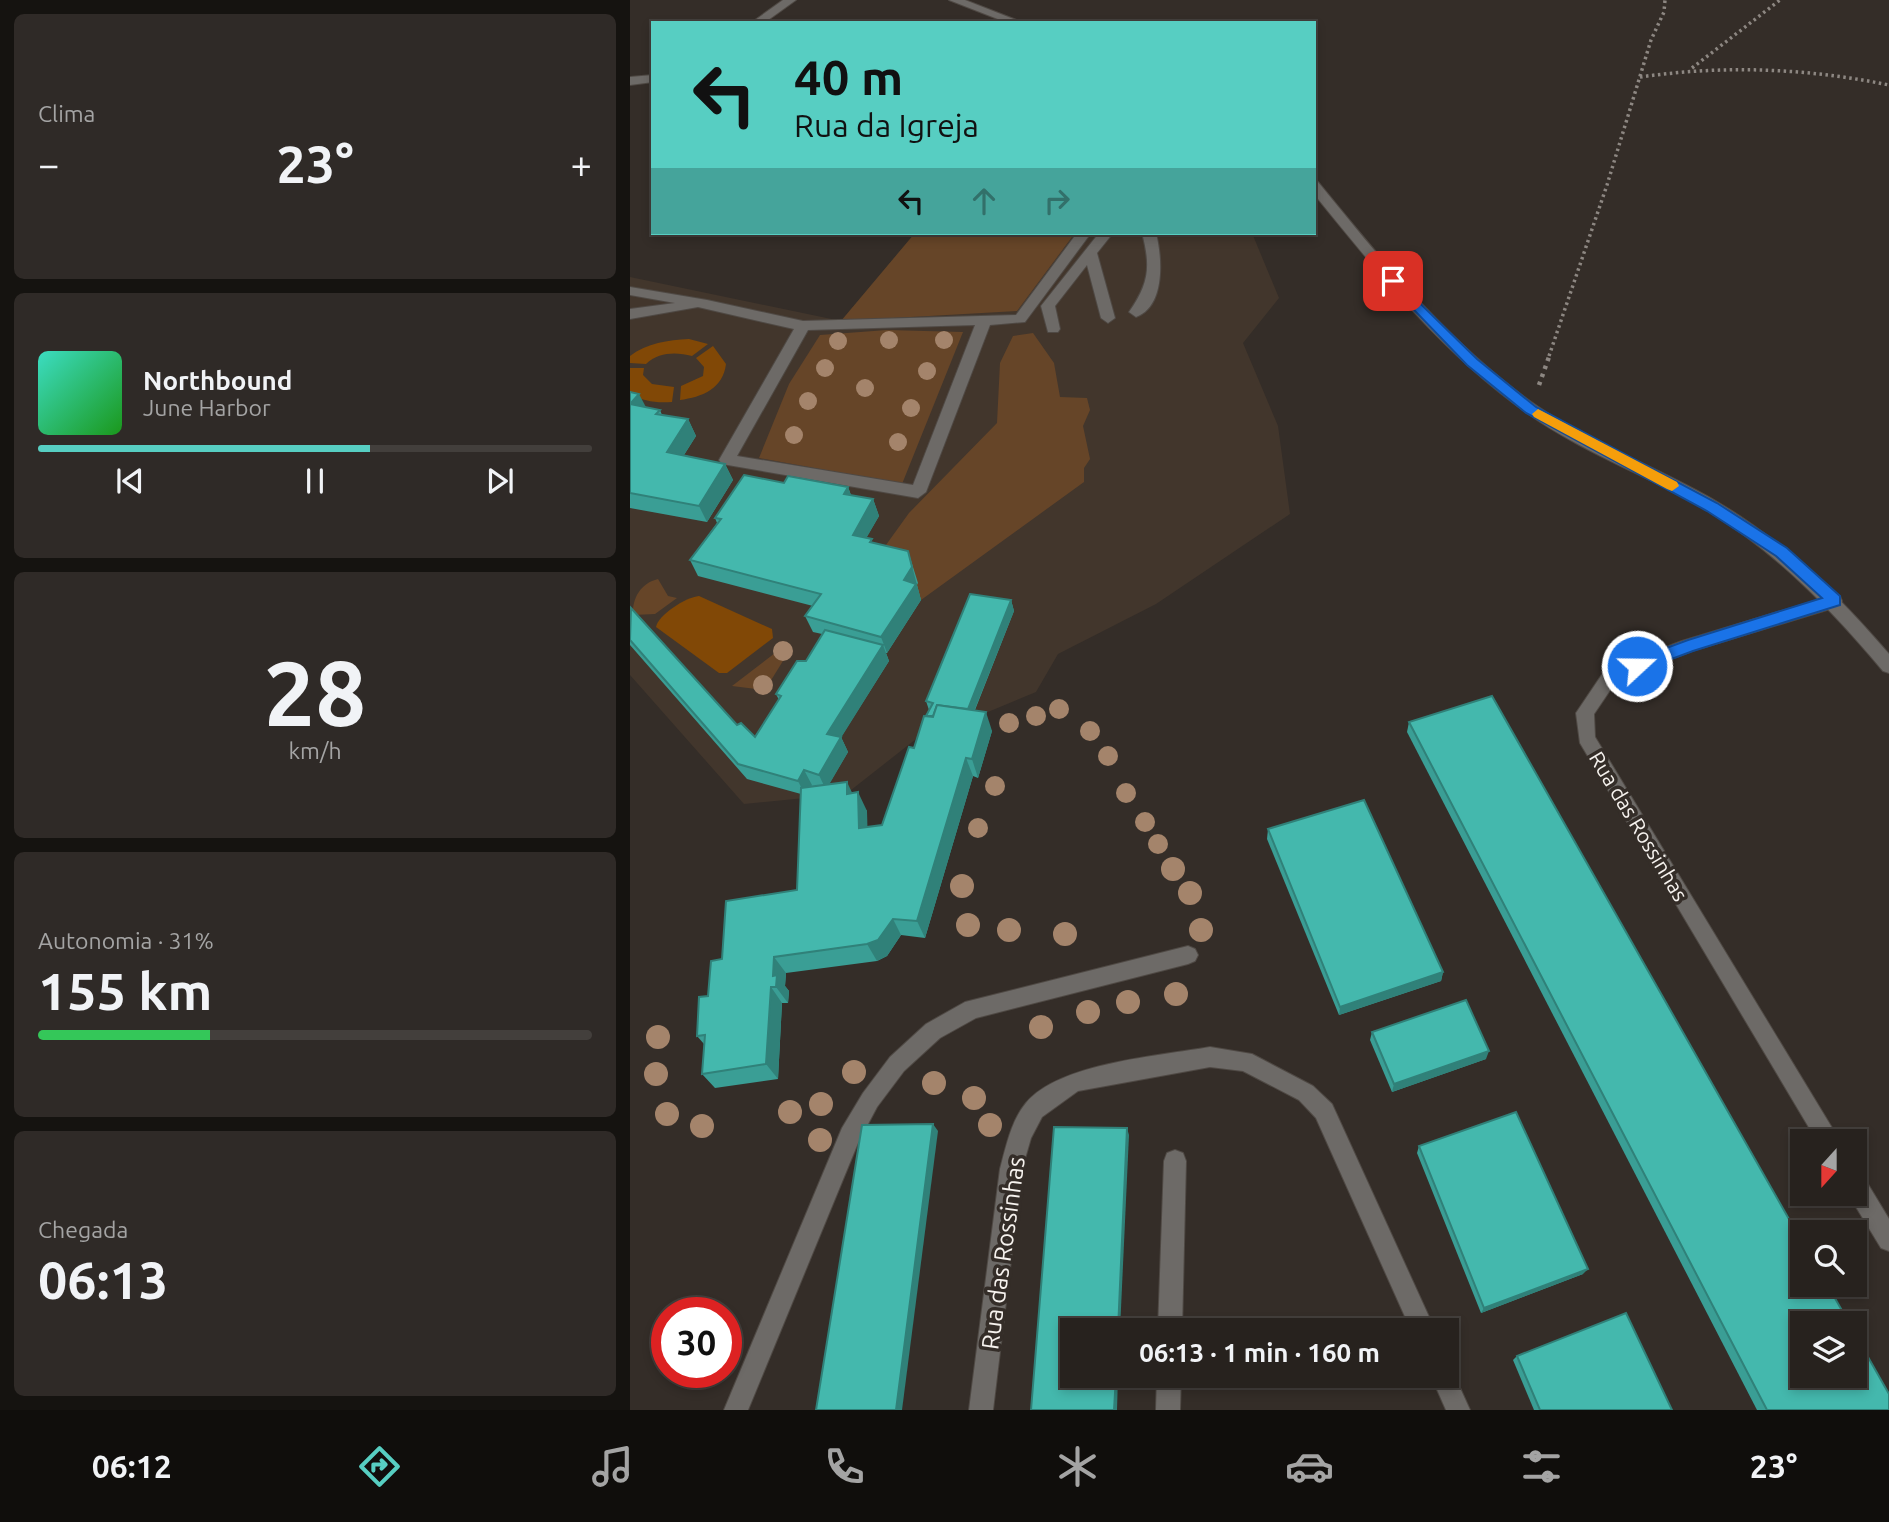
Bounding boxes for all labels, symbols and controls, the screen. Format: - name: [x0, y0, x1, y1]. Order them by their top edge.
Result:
- icon: left: [679, 49, 770, 140]
- text: 40 m: [794, 49, 903, 104]
- text: Clima: [38, 101, 95, 126]
- text: Rua da Igreja: [794, 107, 979, 143]
- text: 23°: [276, 135, 354, 193]
- text: −: [38, 143, 59, 185]
- text: +: [571, 143, 592, 185]
- icon: left: [892, 182, 930, 220]
- icon: ahead: [965, 182, 1003, 220]
- icon: right: [1038, 182, 1076, 220]
- pin: [1363, 251, 1423, 311]
- icon: arrive: [1374, 262, 1412, 300]
- text: Northbound: [143, 366, 292, 395]
- text: June Harbor: [143, 395, 271, 420]
- icon: previous: [111, 462, 149, 500]
- icon: pause: [296, 462, 334, 500]
- icon: next: [481, 462, 519, 500]
- position arrow: [1600, 629, 1674, 703]
- text: 28: [264, 641, 366, 743]
- text: km/h: [288, 738, 342, 763]
- street label: Rua das Rossinhas: [1585, 747, 1693, 905]
- text: Autonomia · 31%: [38, 928, 214, 953]
- text: 155 km: [38, 962, 212, 1020]
- north arrow: [1790, 1129, 1867, 1206]
- map controls: [1790, 1129, 1867, 1388]
- street label: Rua das Rossinhas: [976, 1155, 1030, 1351]
- text: Chegada: [38, 1217, 128, 1242]
- button: search: [1790, 1220, 1867, 1297]
- text: 06:13: [38, 1251, 168, 1309]
- speed limit sign: 30: [651, 1297, 742, 1388]
- button: layers: [1790, 1311, 1867, 1388]
- text: 06:13 · 1 min · 160 m: [1139, 1338, 1380, 1367]
- icon: directions: [355, 1442, 404, 1491]
- icon: music: [588, 1442, 637, 1491]
- icon: phone: [820, 1442, 869, 1491]
- icon: climate: [1053, 1442, 1102, 1491]
- icon: car: [1285, 1442, 1334, 1491]
- icon: filters: [1517, 1442, 1566, 1491]
- text: 06:12: [92, 1448, 172, 1484]
- text: 23°: [1750, 1448, 1797, 1484]

